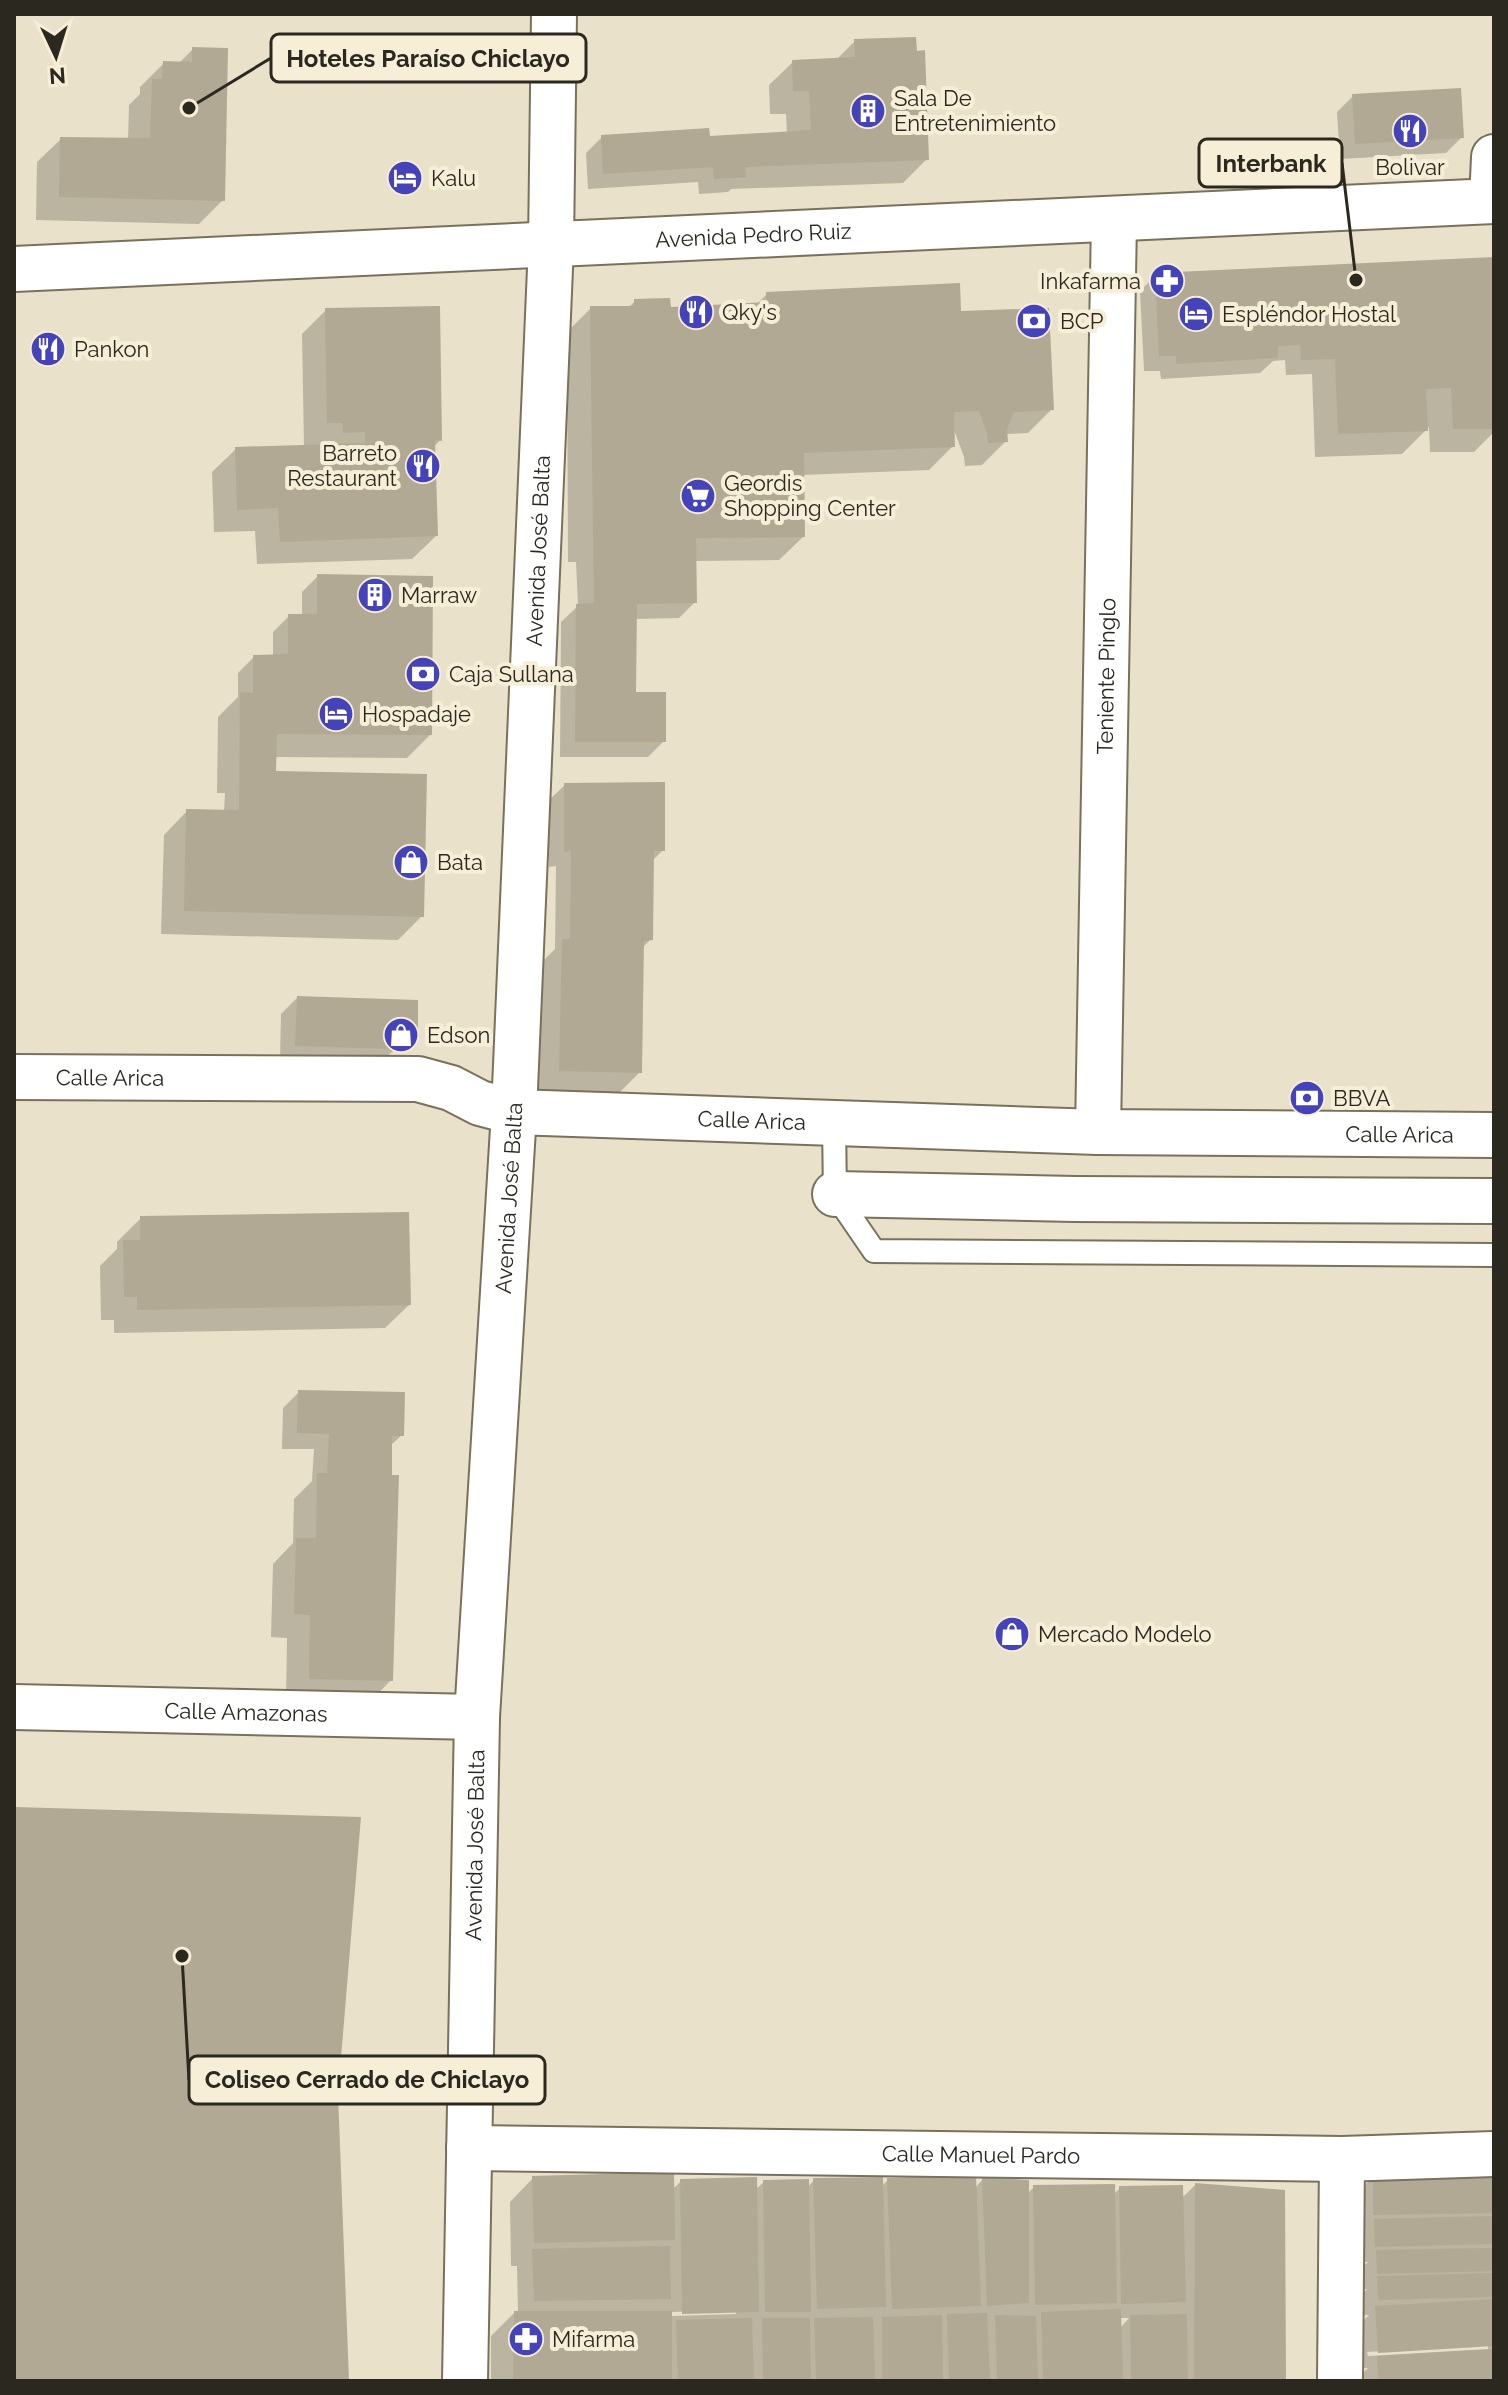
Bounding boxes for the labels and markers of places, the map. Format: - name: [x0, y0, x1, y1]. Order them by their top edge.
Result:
- callout: Hoteles Paraíso Chiclayo: [271, 34, 586, 82]
- place label: Sala De Entretenimiento: [894, 85, 1056, 136]
- building icon: Sala De Entretenimiento: [849, 92, 887, 130]
- restaurant icon: Bolivar: [1391, 112, 1429, 150]
- callout: Interbank: [1199, 139, 1342, 187]
- place label: Bolivar: [1375, 154, 1445, 180]
- hotel icon: Kalu: [386, 159, 424, 197]
- place label: Kalu: [431, 165, 476, 191]
- pharmacy icon: Inkafarma: [1148, 262, 1186, 300]
- place label: Inkafarma: [1040, 268, 1141, 294]
- restaurant icon: Qky's: [677, 293, 715, 331]
- hotel icon: Espléndor Hostal: [1177, 295, 1215, 333]
- place label: Qky's: [722, 299, 777, 325]
- place label: Espléndor Hostal: [1222, 301, 1396, 327]
- bank icon: BCP: [1015, 302, 1053, 340]
- place label: BCP: [1060, 308, 1104, 334]
- restaurant icon: Pankon: [29, 330, 67, 368]
- place label: Pankon: [74, 336, 149, 362]
- place label: Barreto Restaurant: [287, 440, 398, 491]
- restaurant icon: Barreto Restaurant: [404, 447, 442, 485]
- place label: Geordis Shopping Center: [724, 470, 896, 521]
- supermarket icon: Geordis Shopping Center: [679, 477, 717, 515]
- building icon: Marraw: [356, 576, 394, 614]
- place label: Marraw: [401, 582, 477, 608]
- bank icon: Caja Sullana: [404, 655, 442, 693]
- place label: Caja Sullana: [449, 661, 574, 687]
- hotel icon: Hospadaje: [317, 695, 355, 733]
- place label: Hospadaje: [362, 701, 471, 727]
- shop icon: Bata: [392, 843, 430, 881]
- place label: Bata: [437, 849, 483, 875]
- shop icon: Edson: [382, 1016, 420, 1054]
- place label: Edson: [427, 1022, 490, 1048]
- bank icon: BBVA: [1288, 1079, 1326, 1117]
- place label: BBVA: [1333, 1085, 1390, 1111]
- shop icon: Mercado Modelo: [993, 1615, 1031, 1653]
- place label: Mercado Modelo: [1038, 1621, 1212, 1647]
- callout: Coliseo Cerrado de Chiclayo: [189, 2056, 545, 2104]
- pharmacy icon: Mifarma: [507, 2320, 545, 2358]
- place label: Mifarma: [552, 2326, 635, 2352]

